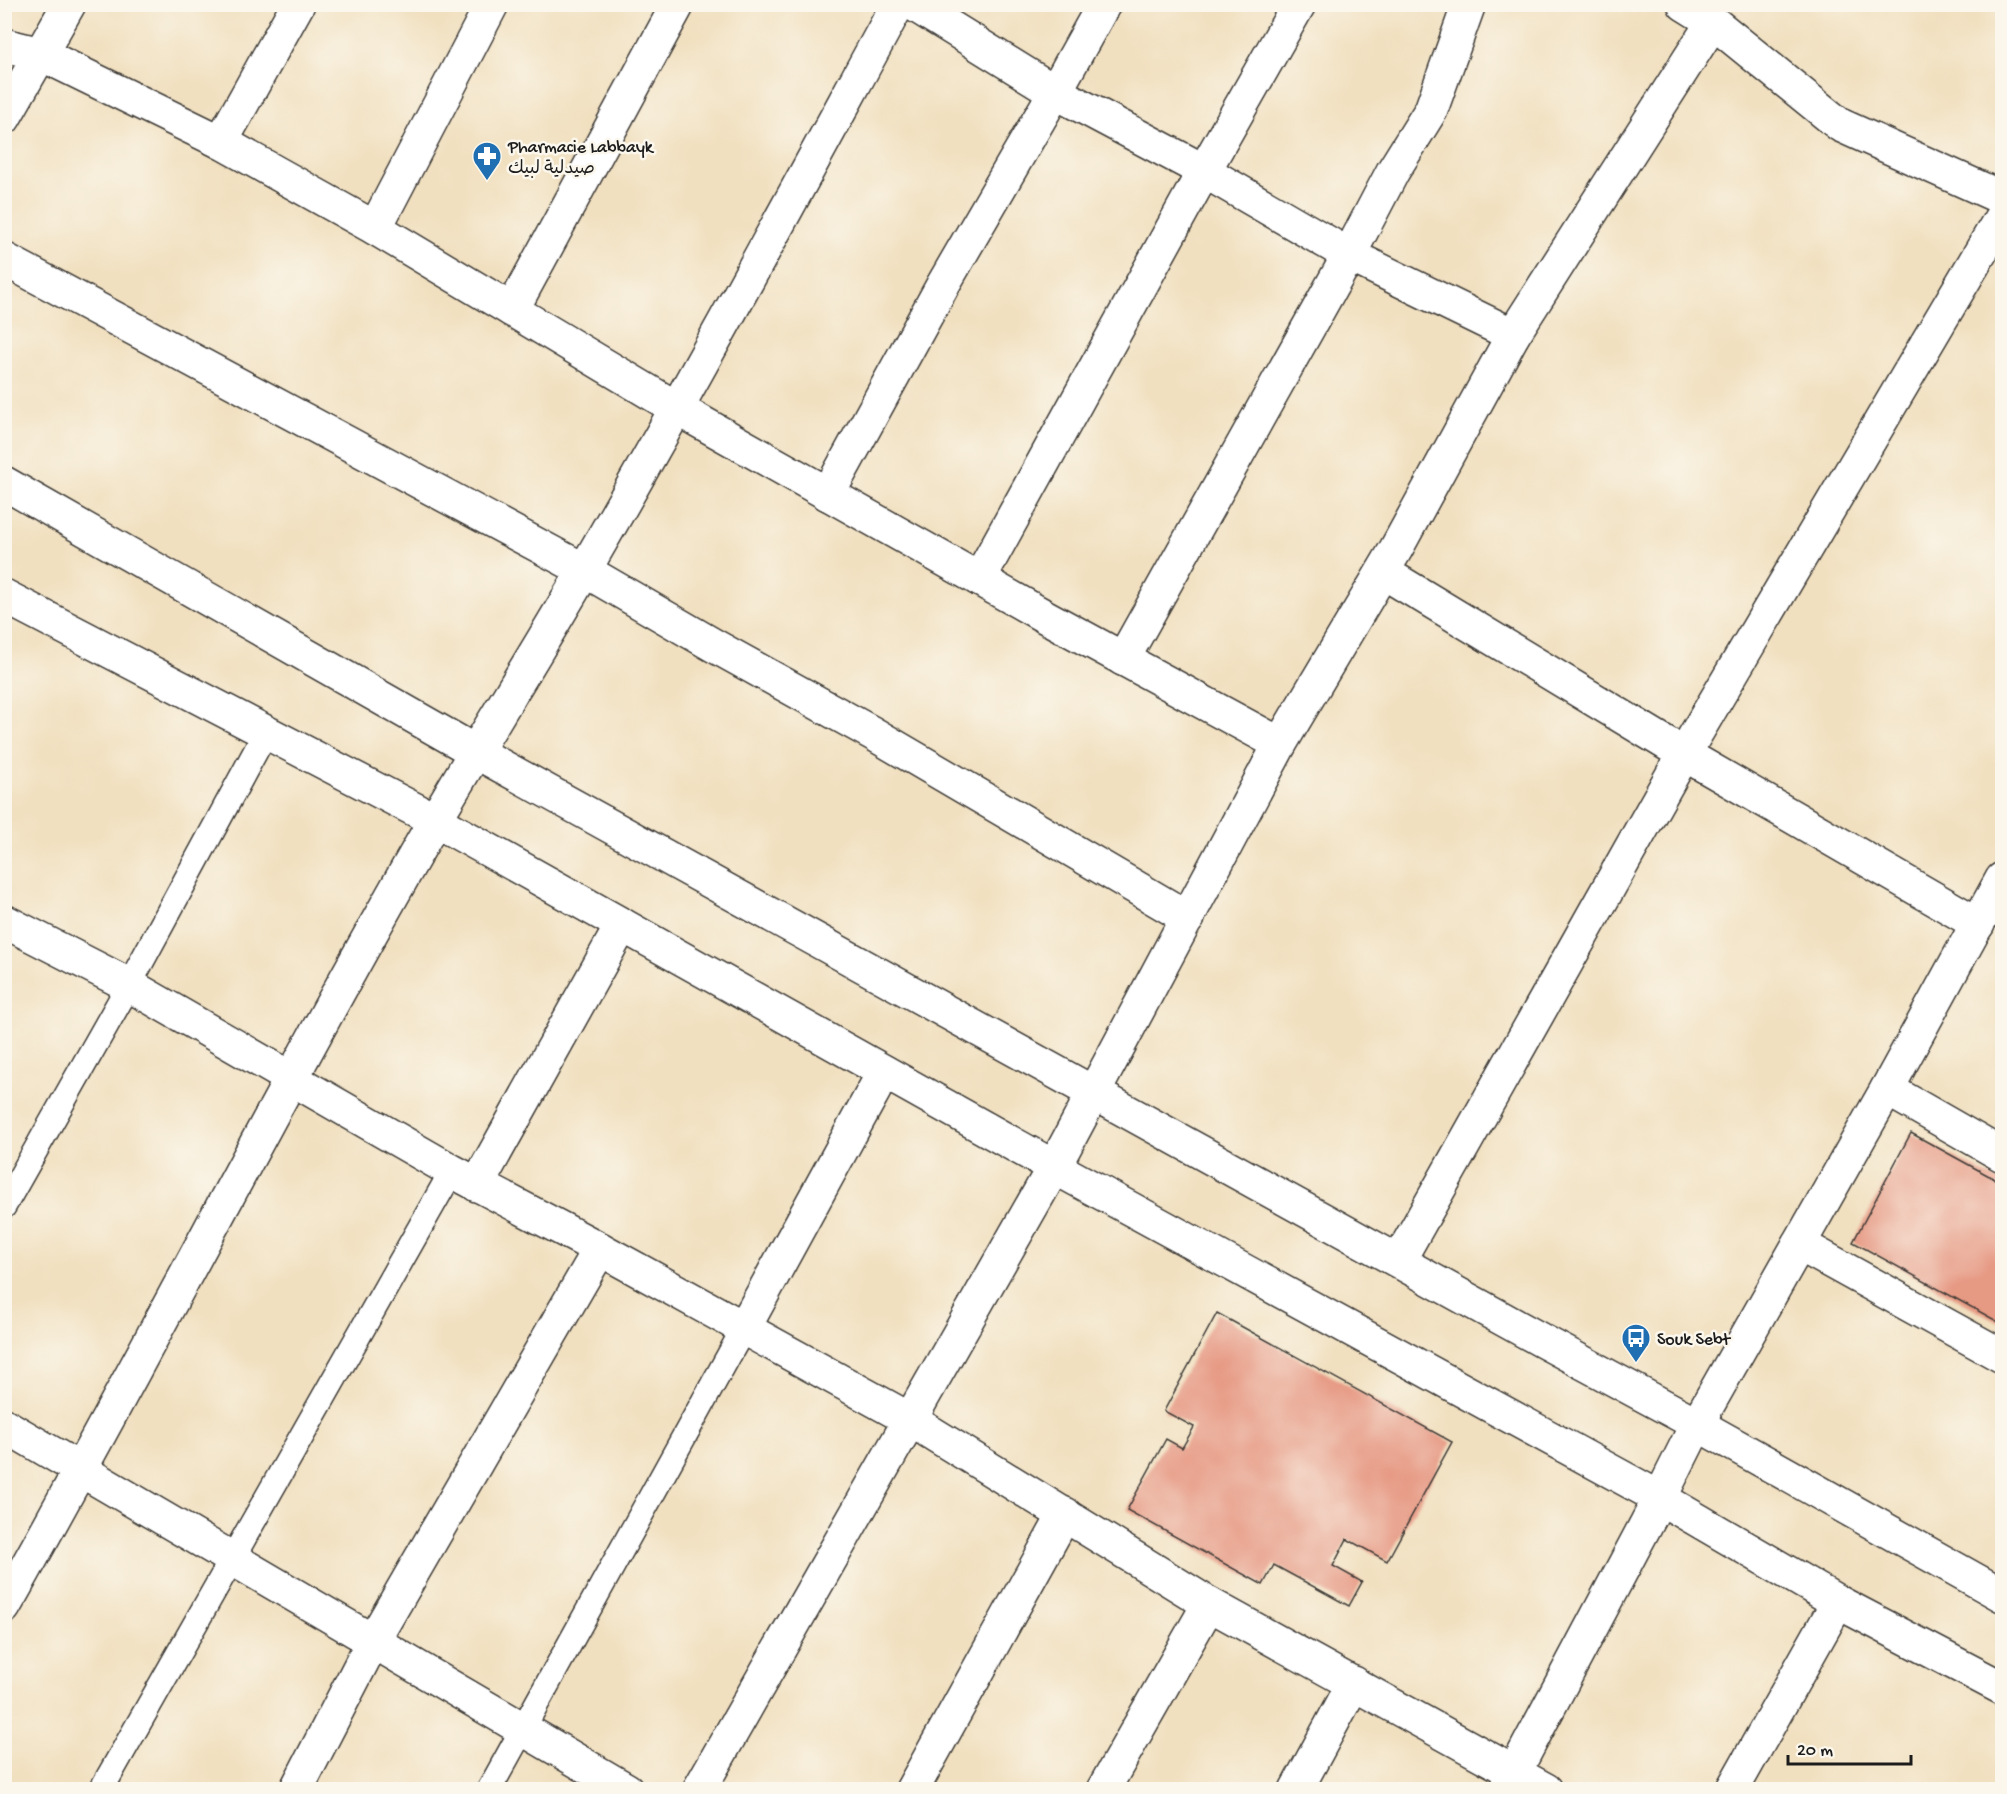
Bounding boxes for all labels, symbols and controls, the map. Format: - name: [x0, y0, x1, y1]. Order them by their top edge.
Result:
- place label: Pharmacie Labbayk صيدلية لبيك: [507, 138, 655, 180]
- pharmacy icon: Pharmacie Labbayk صيدلية لبيك: [471, 140, 503, 182]
- bus stop icon: Souk Sebt: [1620, 1322, 1652, 1364]
- place label: Souk Sebt: [1657, 1330, 1732, 1351]
- scale bar: [1788, 1728, 1911, 1766]
- text: 20 m: [1797, 1741, 1833, 1762]

